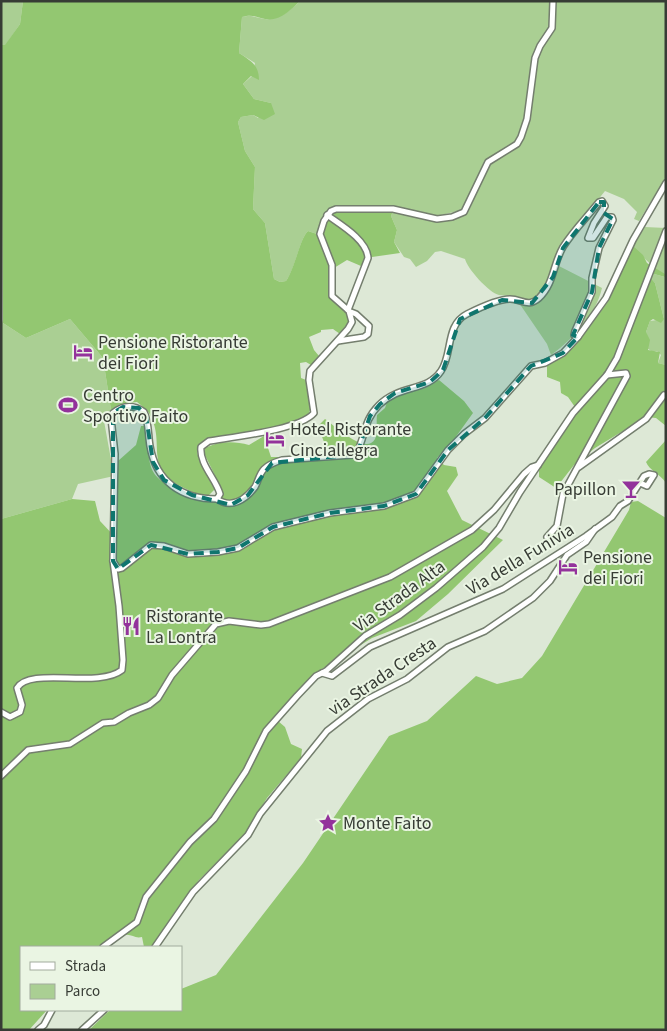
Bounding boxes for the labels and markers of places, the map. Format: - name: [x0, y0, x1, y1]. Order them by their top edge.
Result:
- place label: Pensione Ristorante dei Fiori: [98, 330, 248, 376]
- hotel icon: Pensione Ristorante dei Fiori: [72, 341, 94, 363]
- place label: Centro Sportivo Faito: [83, 383, 188, 429]
- sports icon: Centro Sportivo Faito: [57, 394, 79, 416]
- place label: Hotel Ristorante Cinciallegra: [290, 417, 411, 463]
- hotel icon: Hotel Ristorante Cinciallegra: [264, 428, 286, 450]
- place label: Papillon: [554, 477, 616, 502]
- bar icon: Papillon: [620, 478, 642, 500]
- place label: Pensione dei Fiori: [583, 545, 652, 591]
- hotel icon: Pensione dei Fiori: [557, 556, 579, 578]
- place label: Ristorante La Lontra: [146, 604, 223, 650]
- restaurant icon: Ristorante La Lontra: [120, 615, 142, 637]
- place label: Monte Faito: [343, 811, 431, 836]
- place icon: Monte Faito: [317, 812, 339, 834]

